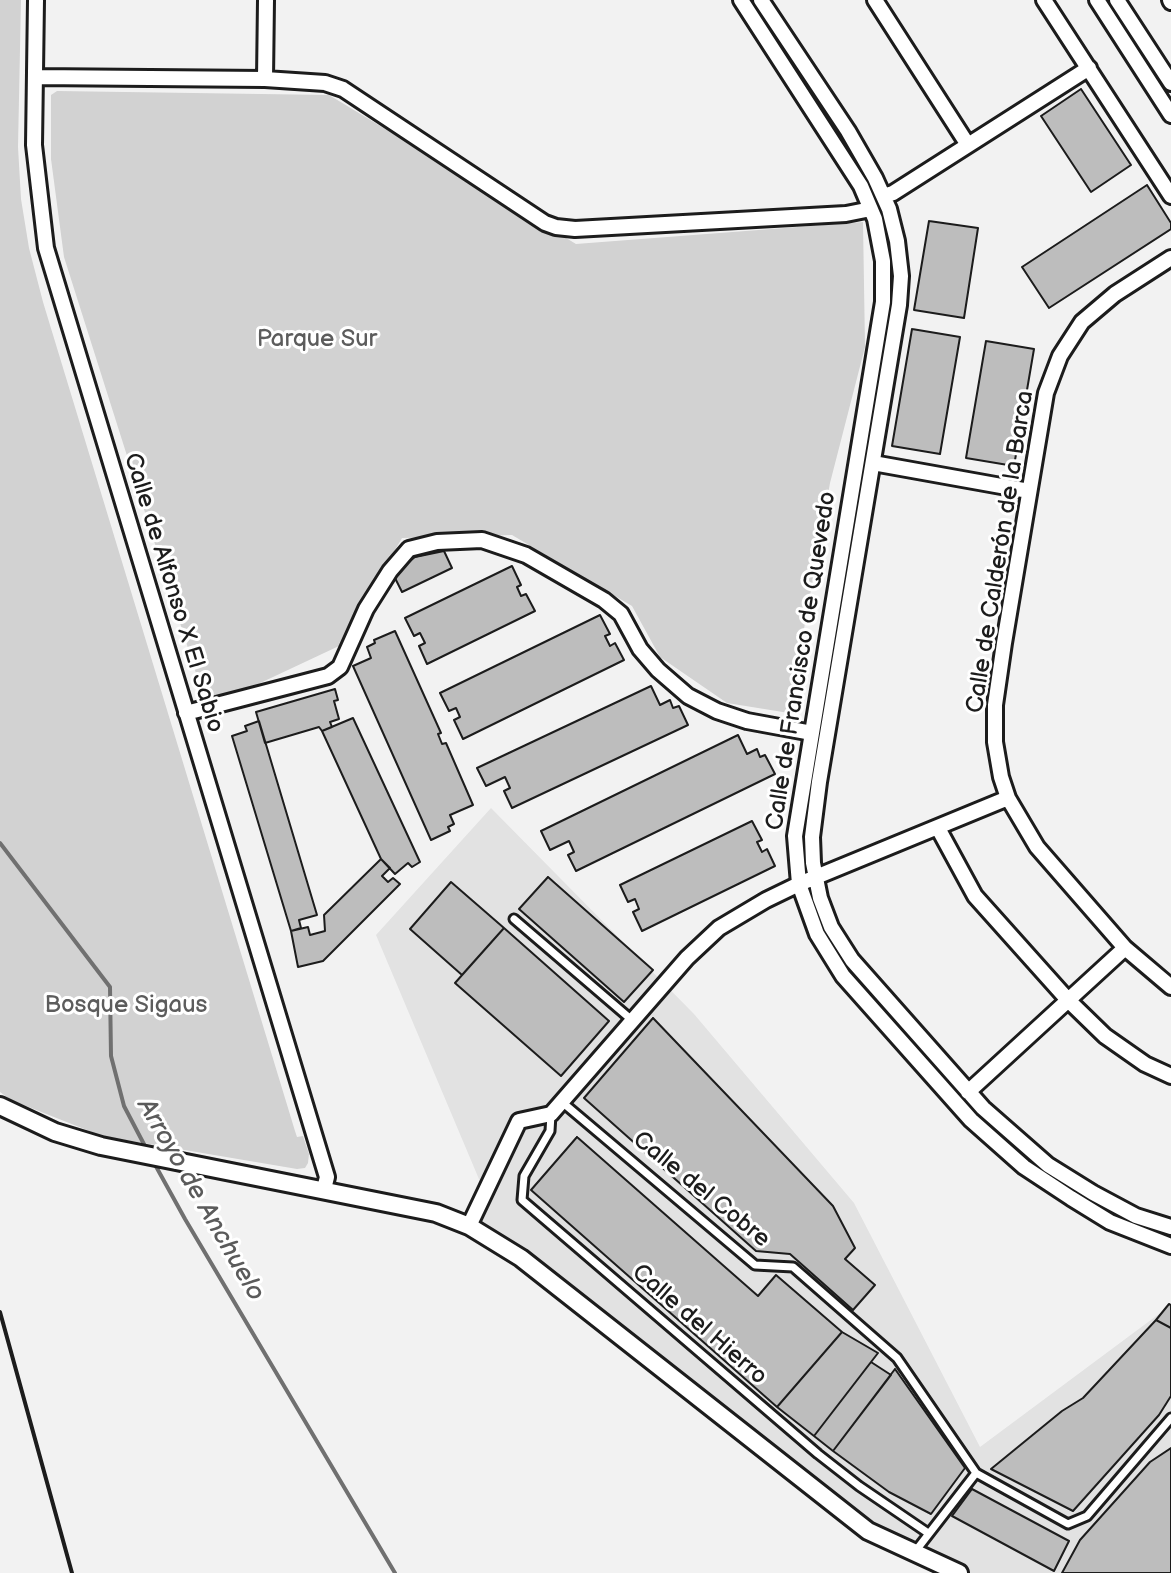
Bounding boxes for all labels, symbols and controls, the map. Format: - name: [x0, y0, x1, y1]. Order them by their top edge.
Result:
- park label: Parque Sur: [257, 326, 377, 354]
- street label: Calle de Calderón de la Barca: [961, 389, 1041, 715]
- street label: Calle de Alfonso X El Sabio: [117, 450, 229, 736]
- street label: Calle de Francisco de Quevedo: [761, 490, 843, 832]
- park label: Bosque Sigaus: [45, 992, 207, 1020]
- water label: Arroyo de Anchuelo: [129, 1093, 271, 1307]
- street label: Calle del Cobre: [627, 1126, 775, 1254]
- street label: Calle del Hierro: [626, 1259, 772, 1391]

